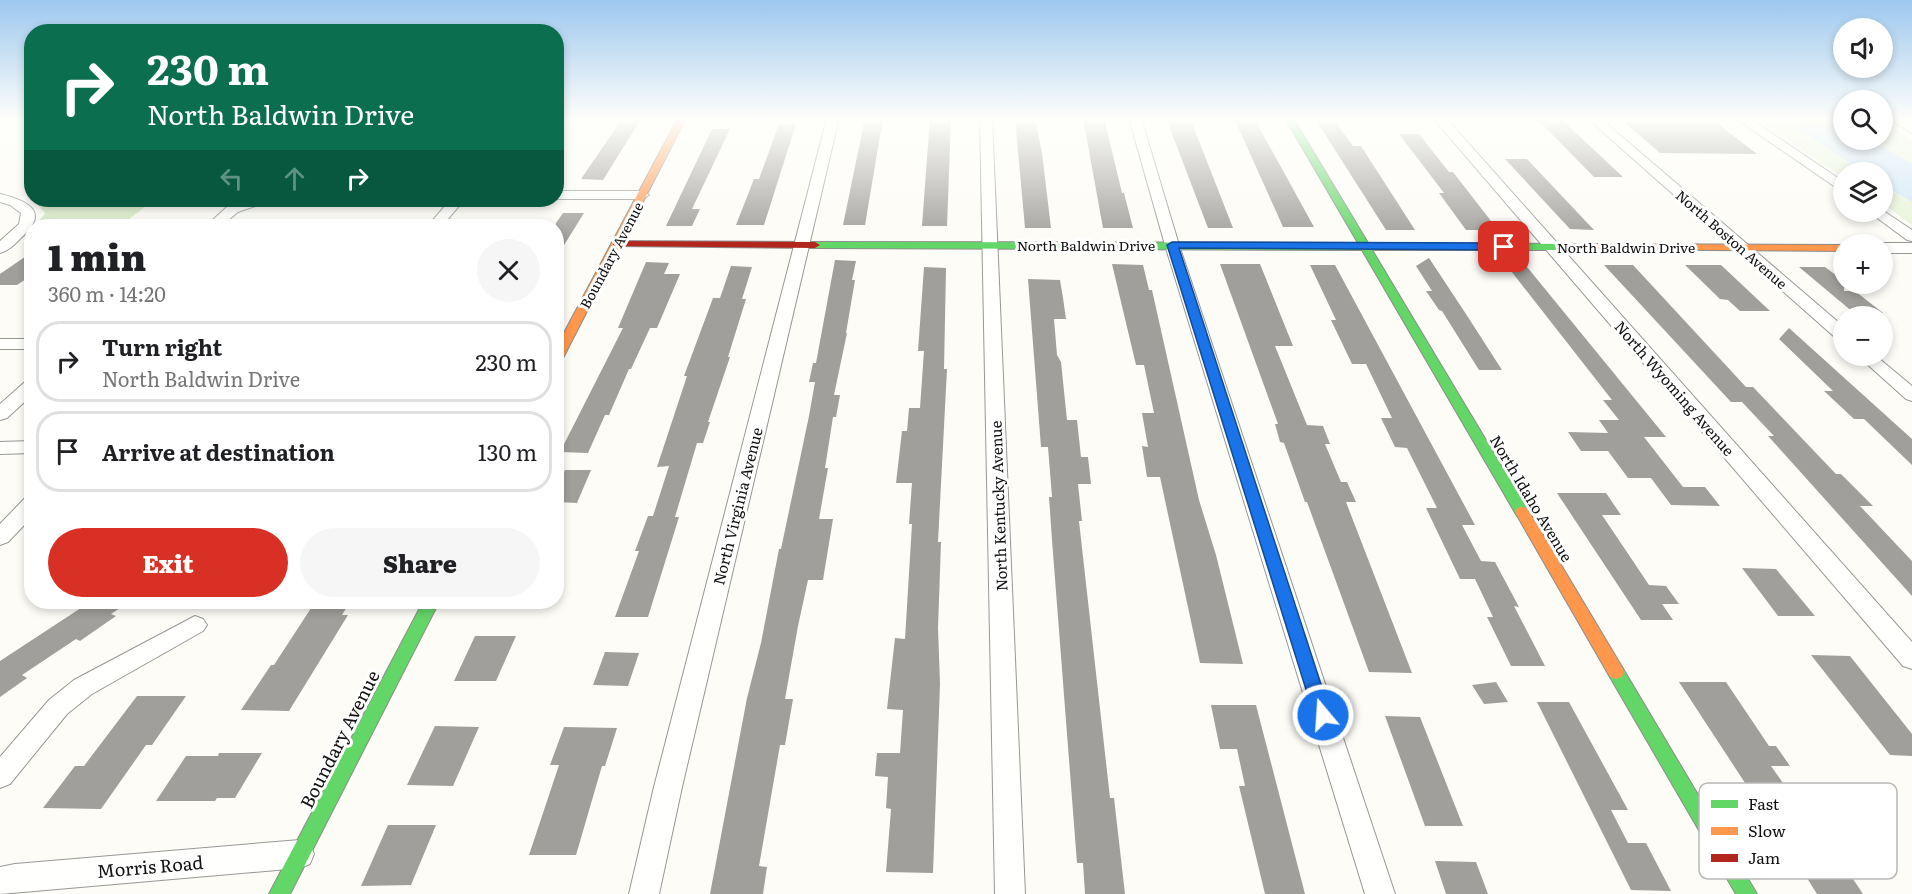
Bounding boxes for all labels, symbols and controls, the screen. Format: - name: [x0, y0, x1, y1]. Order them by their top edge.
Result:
- map controls: [1833, 18, 1893, 366]
- button: sound: [1833, 18, 1893, 78]
- text: 230 m: [147, 36, 269, 98]
- icon: right: [48, 48, 126, 126]
- button: search: [1833, 90, 1893, 150]
- text: North Baldwin Drive: [147, 93, 414, 133]
- icon: left: [215, 162, 248, 195]
- icon: ahead: [278, 162, 311, 195]
- icon: right: [341, 162, 374, 195]
- button: layers: [1833, 162, 1893, 222]
- street label: North Boston Avenue: [1672, 185, 1792, 293]
- street label: Boundary Avenue: [574, 198, 648, 312]
- pin: [1478, 221, 1529, 272]
- text: 1 min: [48, 229, 146, 282]
- icon: arrive: [1487, 230, 1520, 263]
- button: +: [1833, 234, 1893, 294]
- street label: North Baldwin Drive: [1017, 235, 1155, 255]
- street label: North Baldwin Drive: [1557, 237, 1695, 257]
- button: close: [477, 239, 540, 302]
- text: 360 m · 14:20: [48, 278, 166, 308]
- button: −: [1833, 306, 1893, 366]
- street label: North Wyoming Avenue: [1610, 315, 1740, 461]
- text: Turn right: [102, 330, 222, 363]
- icon: right: [51, 345, 84, 378]
- text: 230 m: [475, 345, 537, 378]
- text: North Baldwin Drive: [102, 363, 300, 393]
- street label: North Kentucky Avenue: [984, 420, 1012, 592]
- street label: North Virginia Avenue: [706, 425, 768, 587]
- street label: North Idaho Avenue: [1485, 430, 1579, 566]
- icon: arrive: [51, 435, 84, 468]
- text: Arrive at destination: [102, 435, 335, 468]
- text: 130 m: [478, 435, 537, 468]
- button: Exit: [48, 528, 288, 597]
- button: Share: [300, 528, 540, 597]
- street label: Boundary Avenue: [293, 665, 385, 813]
- position arrow: [1291, 683, 1355, 747]
- legend: [1699, 783, 1897, 879]
- text: Fast: [1748, 791, 1780, 815]
- text: Slow: [1748, 818, 1786, 842]
- text: Jam: [1748, 845, 1781, 869]
- street label: Morris Road: [96, 848, 204, 884]

